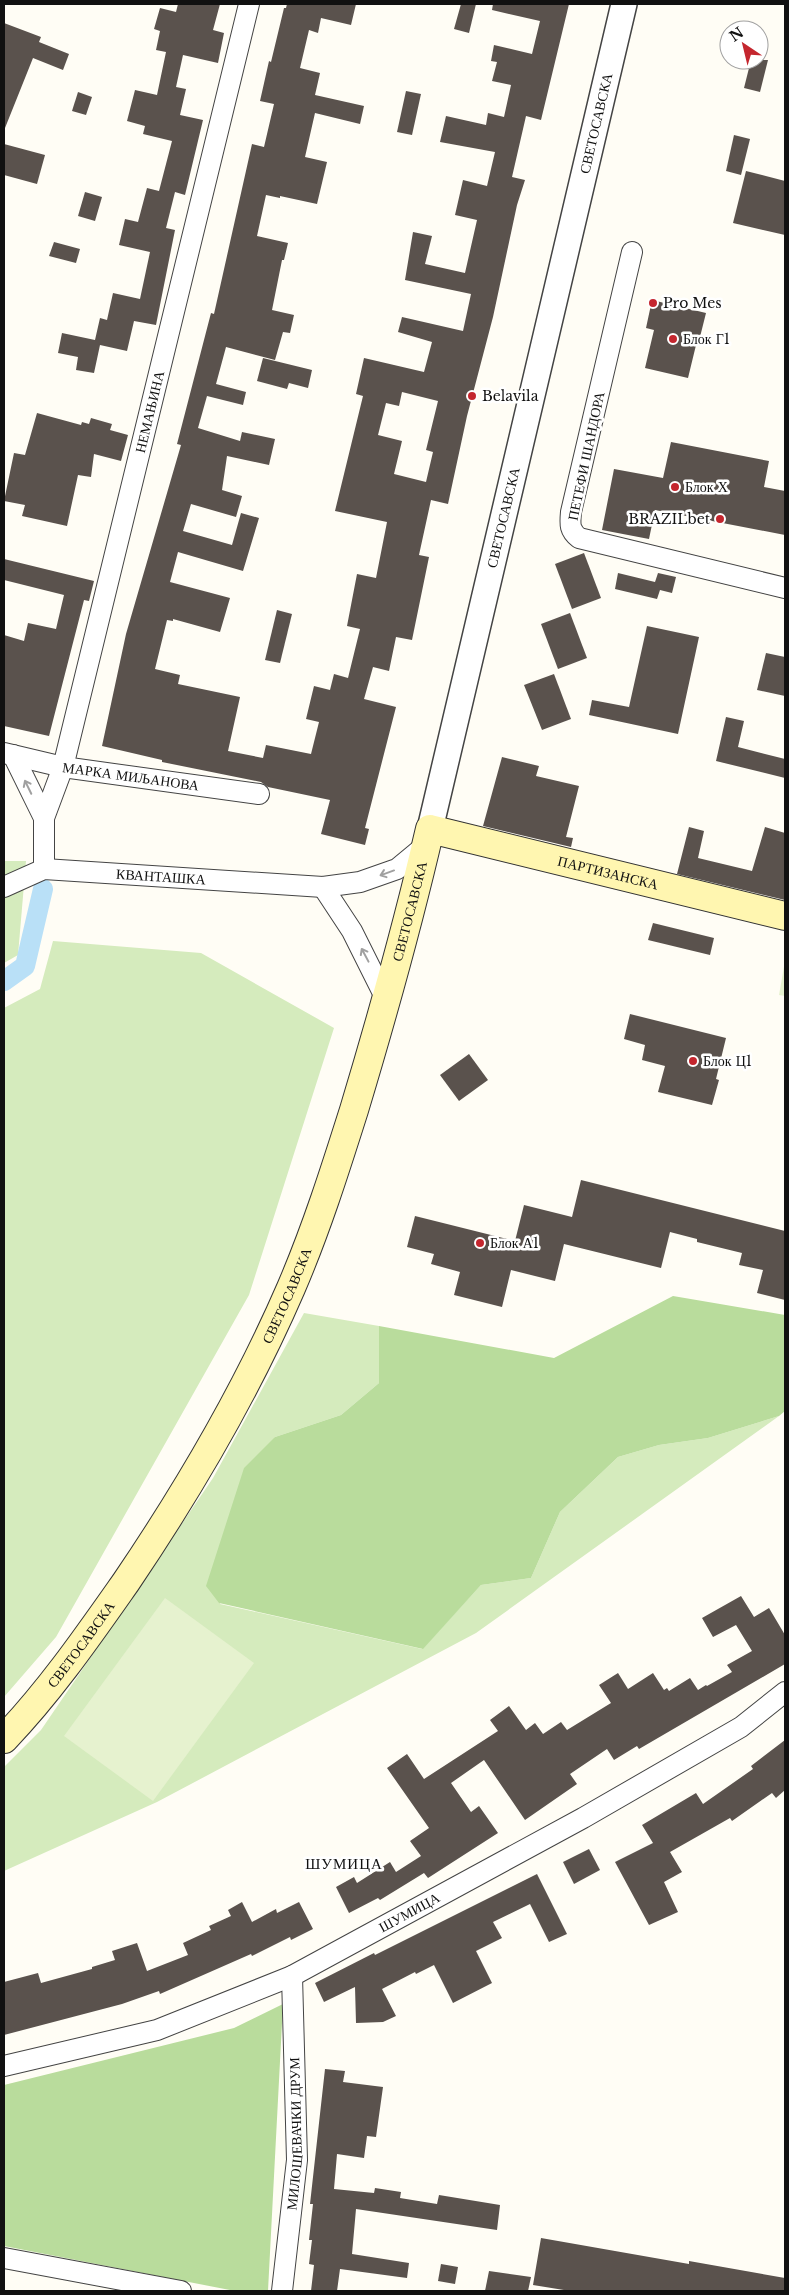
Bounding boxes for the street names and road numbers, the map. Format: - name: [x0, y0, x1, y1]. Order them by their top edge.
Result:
- street label: СВЕТОСАВСКА: [575, 70, 617, 175]
- street label: НЕМАЊИНА: [131, 368, 168, 455]
- street label: ПЕТЕФИ ШАНДОРА: [564, 389, 609, 522]
- street label: СВЕТОСАВСКА: [483, 465, 524, 570]
- street label: МАРКА МИЉАНОВА: [61, 758, 201, 795]
- street label: ПАРТИЗАНСКА: [556, 852, 661, 894]
- street label: СВЕТОСАВСКА: [388, 858, 431, 963]
- street label: КВАНТАШКА: [116, 865, 207, 888]
- street label: СВЕТОСАВСКА: [258, 1244, 316, 1347]
- street label: СВЕТОСАВСКА: [43, 1597, 119, 1691]
- street label: ШУМИЦА: [376, 1888, 444, 1936]
- street label: МИЛОШЕВАЧКИ ДРУМ: [282, 2056, 307, 2211]

